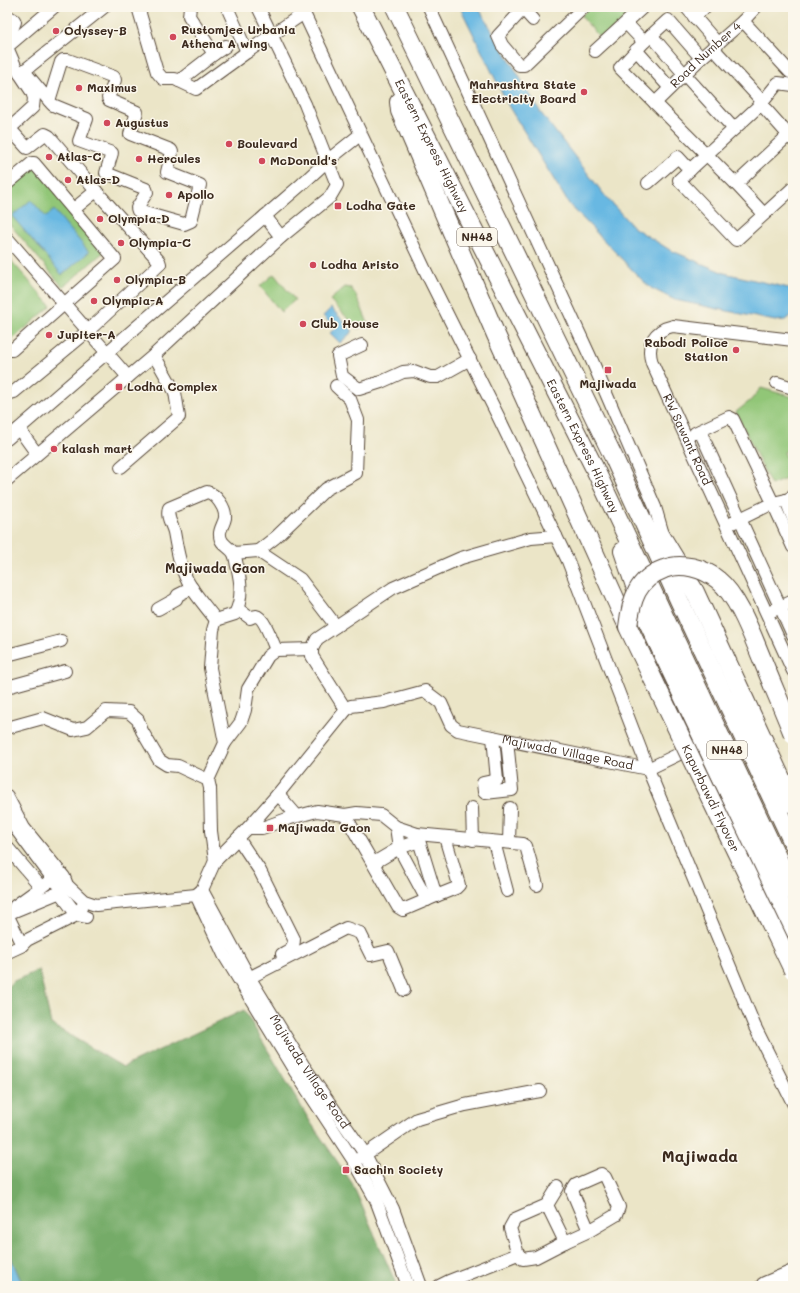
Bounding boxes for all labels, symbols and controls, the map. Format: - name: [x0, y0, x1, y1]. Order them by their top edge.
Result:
- street label: Road Number 4: [666, 18, 744, 91]
- place label: Rustomjee Urbania Athena A wing: [181, 21, 296, 51]
- place label: Odyssey-B: [64, 22, 127, 38]
- marker: Odyssey-B: [51, 26, 61, 36]
- marker: Rustomjee Urbania Athena A wing: [168, 32, 178, 42]
- street label: Eastern Express Highway: [392, 76, 473, 215]
- place label: Mahrashtra State Electricity Board: [469, 76, 576, 106]
- place label: Maximus: [87, 79, 137, 95]
- marker: Maximus: [74, 83, 84, 93]
- marker: Mahrashtra State Electricity Board: [579, 87, 589, 97]
- place label: Augustus: [115, 114, 169, 130]
- marker: Augustus: [102, 118, 112, 128]
- place label: Boulevard: [237, 135, 298, 151]
- marker: Boulevard: [224, 139, 234, 149]
- place label: Atlas-C: [57, 148, 101, 164]
- place label: Hercules: [147, 150, 201, 166]
- marker: Atlas-C: [44, 152, 54, 162]
- place label: McDonald's: [270, 152, 337, 168]
- marker: Hercules: [134, 154, 144, 164]
- marker: McDonald's: [257, 156, 267, 166]
- place label: Atlas-D: [76, 171, 120, 187]
- marker: Atlas-D: [63, 175, 73, 185]
- place label: Apollo: [177, 186, 214, 202]
- marker: Apollo: [164, 190, 174, 200]
- place label: Lodha Gate: [346, 197, 416, 213]
- marker: Lodha Gate: [333, 201, 343, 211]
- place label: Olympia-D: [108, 210, 170, 226]
- marker: Olympia-D: [95, 214, 105, 224]
- road number: NH48: [457, 228, 497, 246]
- place label: Olympia-C: [129, 234, 191, 250]
- marker: Olympia-C: [116, 238, 126, 248]
- place label: Lodha Aristo: [321, 256, 399, 272]
- marker: Lodha Aristo: [308, 260, 318, 270]
- place label: Olympia-B: [125, 271, 186, 287]
- marker: Olympia-B: [112, 275, 122, 285]
- place label: Olympia-A: [102, 292, 163, 308]
- marker: Olympia-A: [89, 296, 99, 306]
- place label: Club House: [311, 315, 379, 331]
- marker: Club House: [298, 319, 308, 329]
- place label: Jupiter-A: [57, 326, 116, 342]
- marker: Jupiter-A: [44, 330, 54, 340]
- place label: Rabodi Police Station: [644, 334, 728, 364]
- marker: Rabodi Police Station: [731, 345, 741, 355]
- marker: Majiwada: [603, 365, 613, 375]
- place label: Majiwada: [579, 375, 637, 391]
- street label: Eastern Express Highway: [544, 376, 624, 516]
- place label: Lodha Complex: [127, 378, 217, 394]
- marker: Lodha Complex: [114, 382, 124, 392]
- street label: RW Sawant Road: [660, 391, 716, 488]
- place label: kalash mart: [62, 440, 132, 456]
- marker: kalash mart: [49, 444, 59, 454]
- district label: Majiwada Gaon: [165, 559, 265, 576]
- street label: Majiwada Village Road: [501, 730, 635, 773]
- road number: NH48: [707, 741, 747, 759]
- street label: Kapurbawdi Flyover: [679, 742, 744, 854]
- place label: Majiwada Gaon: [278, 819, 370, 835]
- marker: Majiwada Gaon: [265, 823, 275, 833]
- street label: Majiwada Village Road: [267, 1011, 354, 1131]
- district label: Majiwada: [662, 1145, 738, 1166]
- place label: Sachin Society: [354, 1161, 444, 1177]
- marker: Sachin Society: [341, 1165, 351, 1175]

